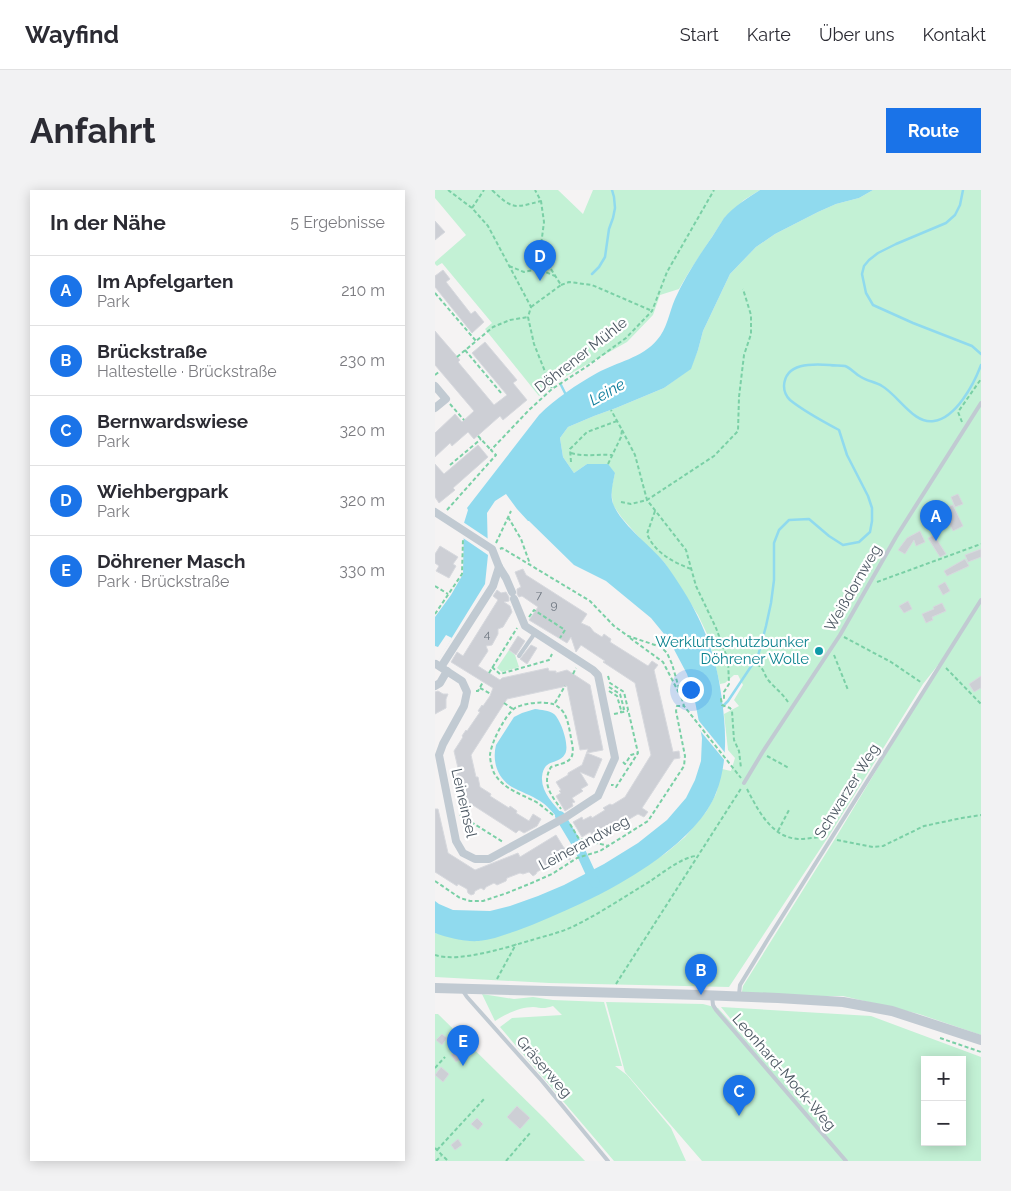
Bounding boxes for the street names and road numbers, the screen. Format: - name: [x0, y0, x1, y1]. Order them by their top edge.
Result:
- street label: Döhrener Mühle: [531, 313, 631, 397]
- street label: Weißdornweg: [821, 541, 885, 635]
- street label: Schwarzer Weg: [811, 740, 883, 842]
- street label: Leineinsel: [447, 767, 481, 840]
- street label: Leinerandweg: [536, 812, 632, 874]
- street label: Leonhard-Mock-Weg: [728, 1010, 840, 1134]
- street label: Gräserweg: [512, 1033, 576, 1101]

